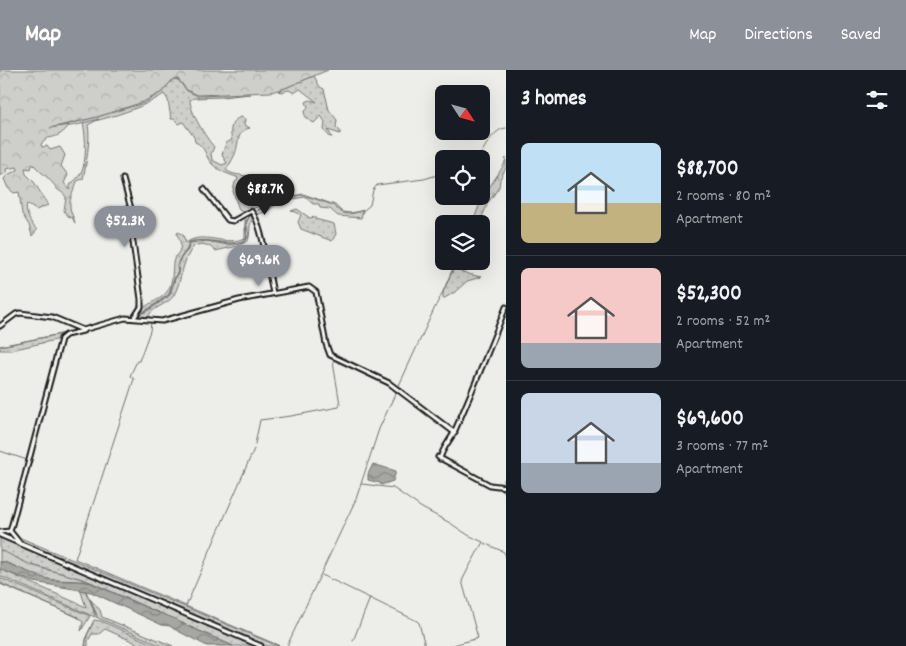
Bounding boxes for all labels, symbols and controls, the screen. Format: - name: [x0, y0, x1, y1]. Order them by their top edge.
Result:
- text: Map: [25, 18, 61, 52]
- text: Map: [689, 23, 716, 48]
- text: Directions: [744, 23, 813, 48]
- text: Saved: [841, 23, 881, 48]
- north arrow: [435, 85, 490, 140]
- map controls: [435, 85, 490, 270]
- text: 3 homes: [521, 85, 587, 115]
- icon: filters: [863, 86, 891, 114]
- button: locate: [435, 150, 490, 205]
- text: $88,700: [676, 155, 738, 185]
- icon: home: [561, 163, 621, 223]
- pin: $88.7K: [224, 174, 306, 216]
- text: $88.7K: [246, 178, 284, 201]
- text: 2 rooms · 80 m²: [676, 185, 771, 208]
- pin: $52.3K: [84, 206, 166, 248]
- text: Apartment: [676, 208, 743, 231]
- text: $52.3K: [105, 210, 145, 233]
- button: layers: [435, 215, 490, 270]
- pin: $69.6K: [218, 244, 300, 287]
- text: $69.6K: [238, 249, 280, 272]
- text: $52,300: [676, 280, 742, 310]
- icon: home: [561, 288, 621, 348]
- text: 2 rooms · 52 m²: [676, 310, 770, 333]
- text: Apartment: [676, 333, 743, 356]
- text: $69,600: [676, 405, 744, 435]
- icon: home: [561, 413, 621, 473]
- text: 3 rooms · 77 m²: [676, 435, 768, 458]
- text: Apartment: [676, 458, 743, 481]

